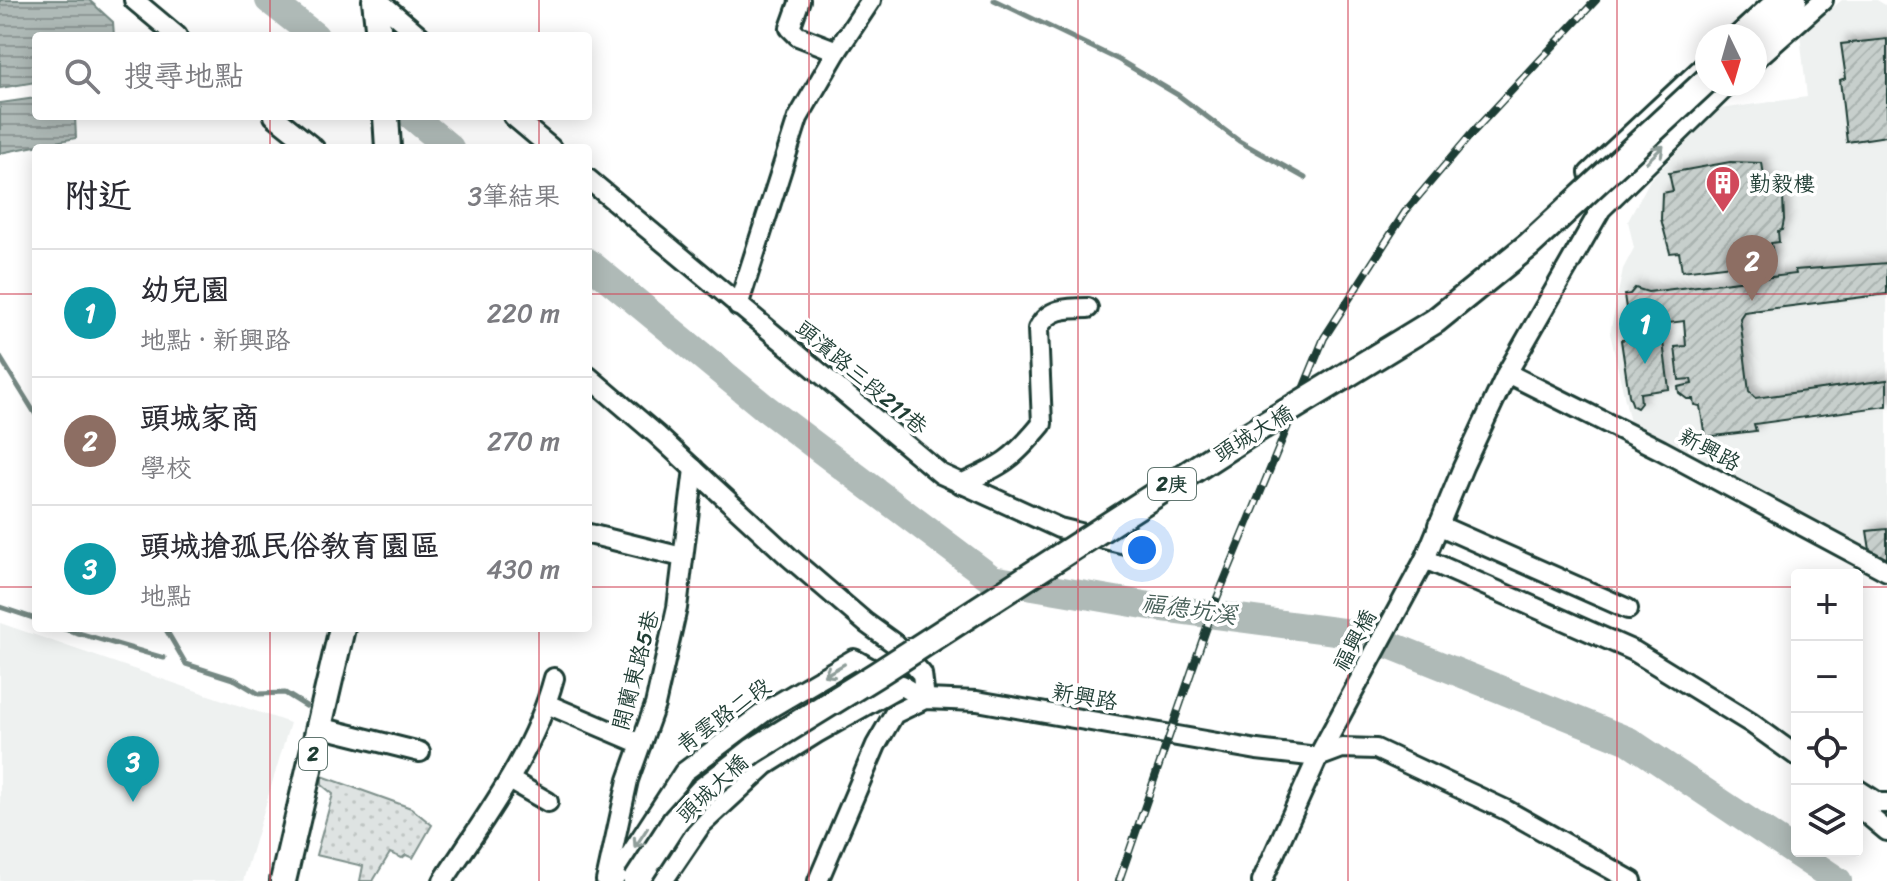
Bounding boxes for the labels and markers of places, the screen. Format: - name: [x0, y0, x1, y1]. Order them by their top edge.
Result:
- building icon: 勤毅樓: [1704, 164, 1742, 214]
- place label: 勤毅樓: [1749, 164, 1815, 203]
- pin: 2: [1726, 235, 1778, 301]
- pin: 1: [1619, 298, 1671, 364]
- pin: 3: [107, 736, 159, 802]

